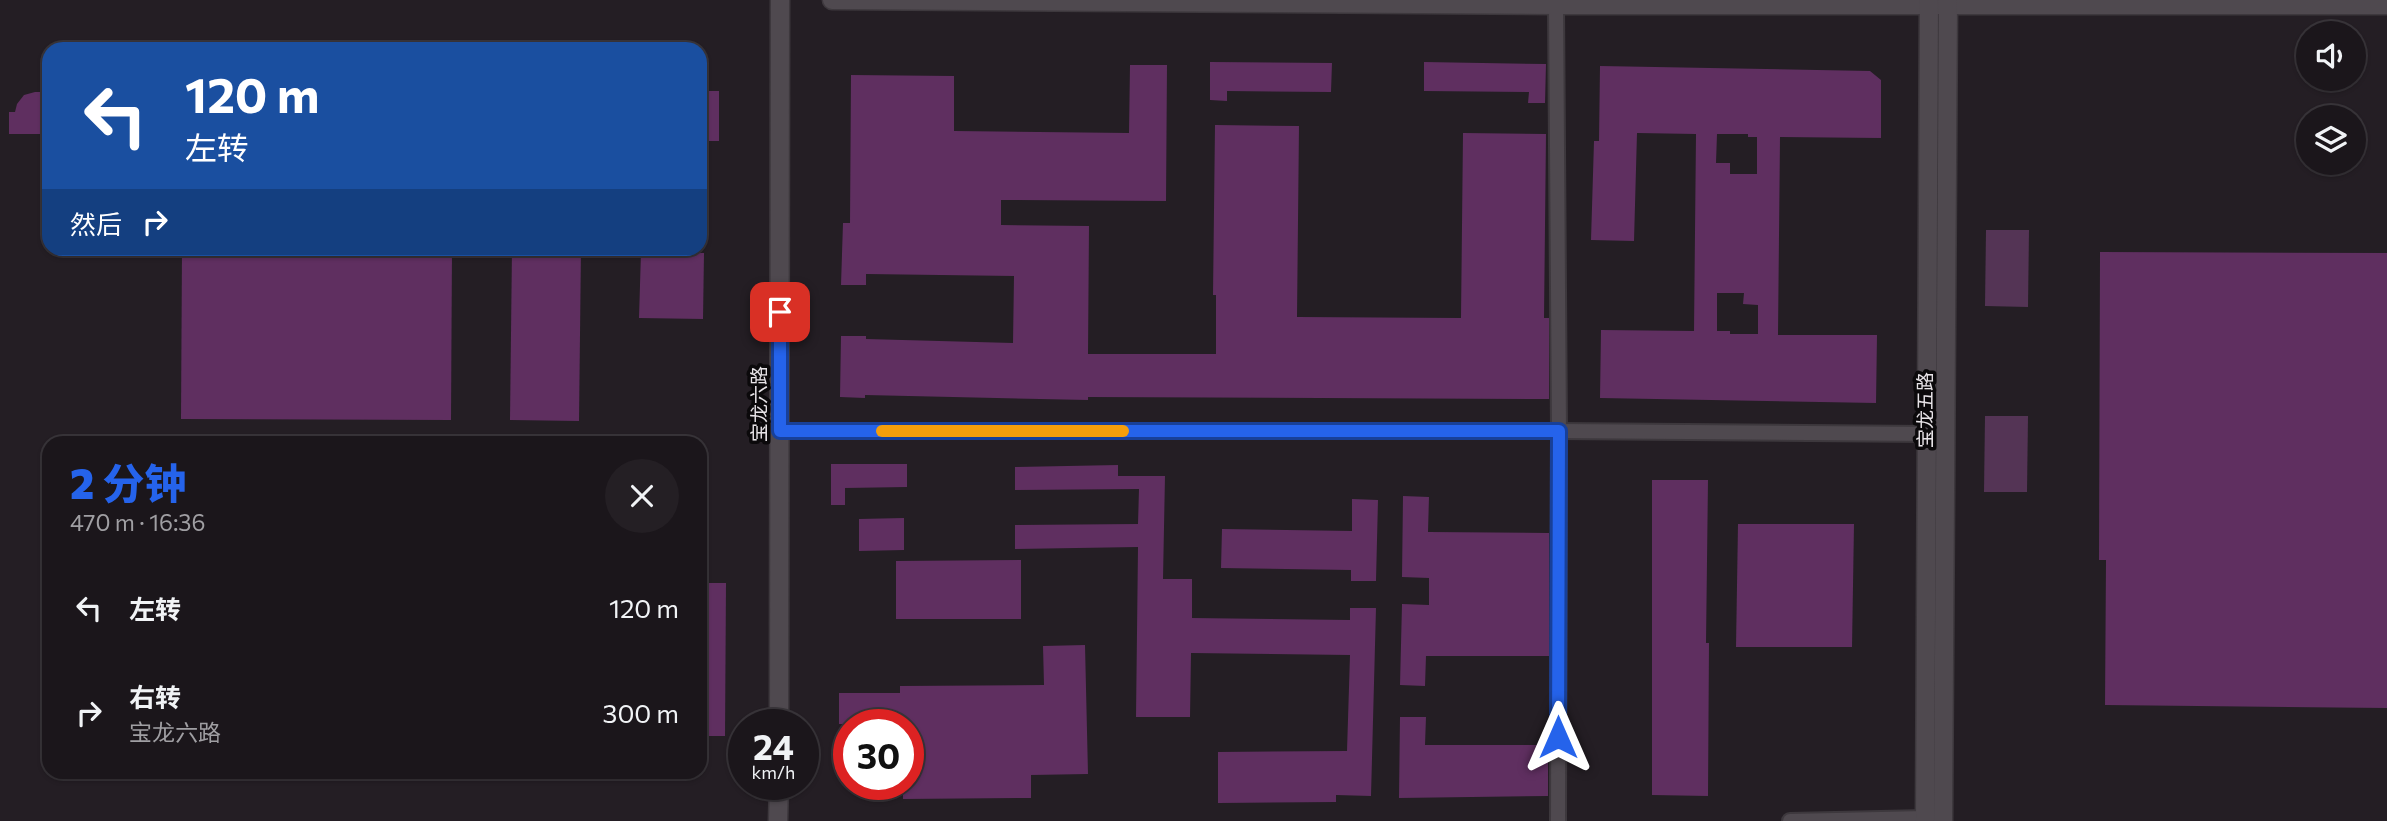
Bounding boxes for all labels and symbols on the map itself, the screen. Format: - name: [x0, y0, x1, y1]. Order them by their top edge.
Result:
- pin: [750, 282, 810, 342]
- street label: 宝龙六路: [747, 366, 770, 442]
- street label: 宝龙五路: [1913, 372, 1936, 448]
- position arrow: [1521, 700, 1595, 774]
- speed limit sign: 30: [833, 709, 924, 800]

